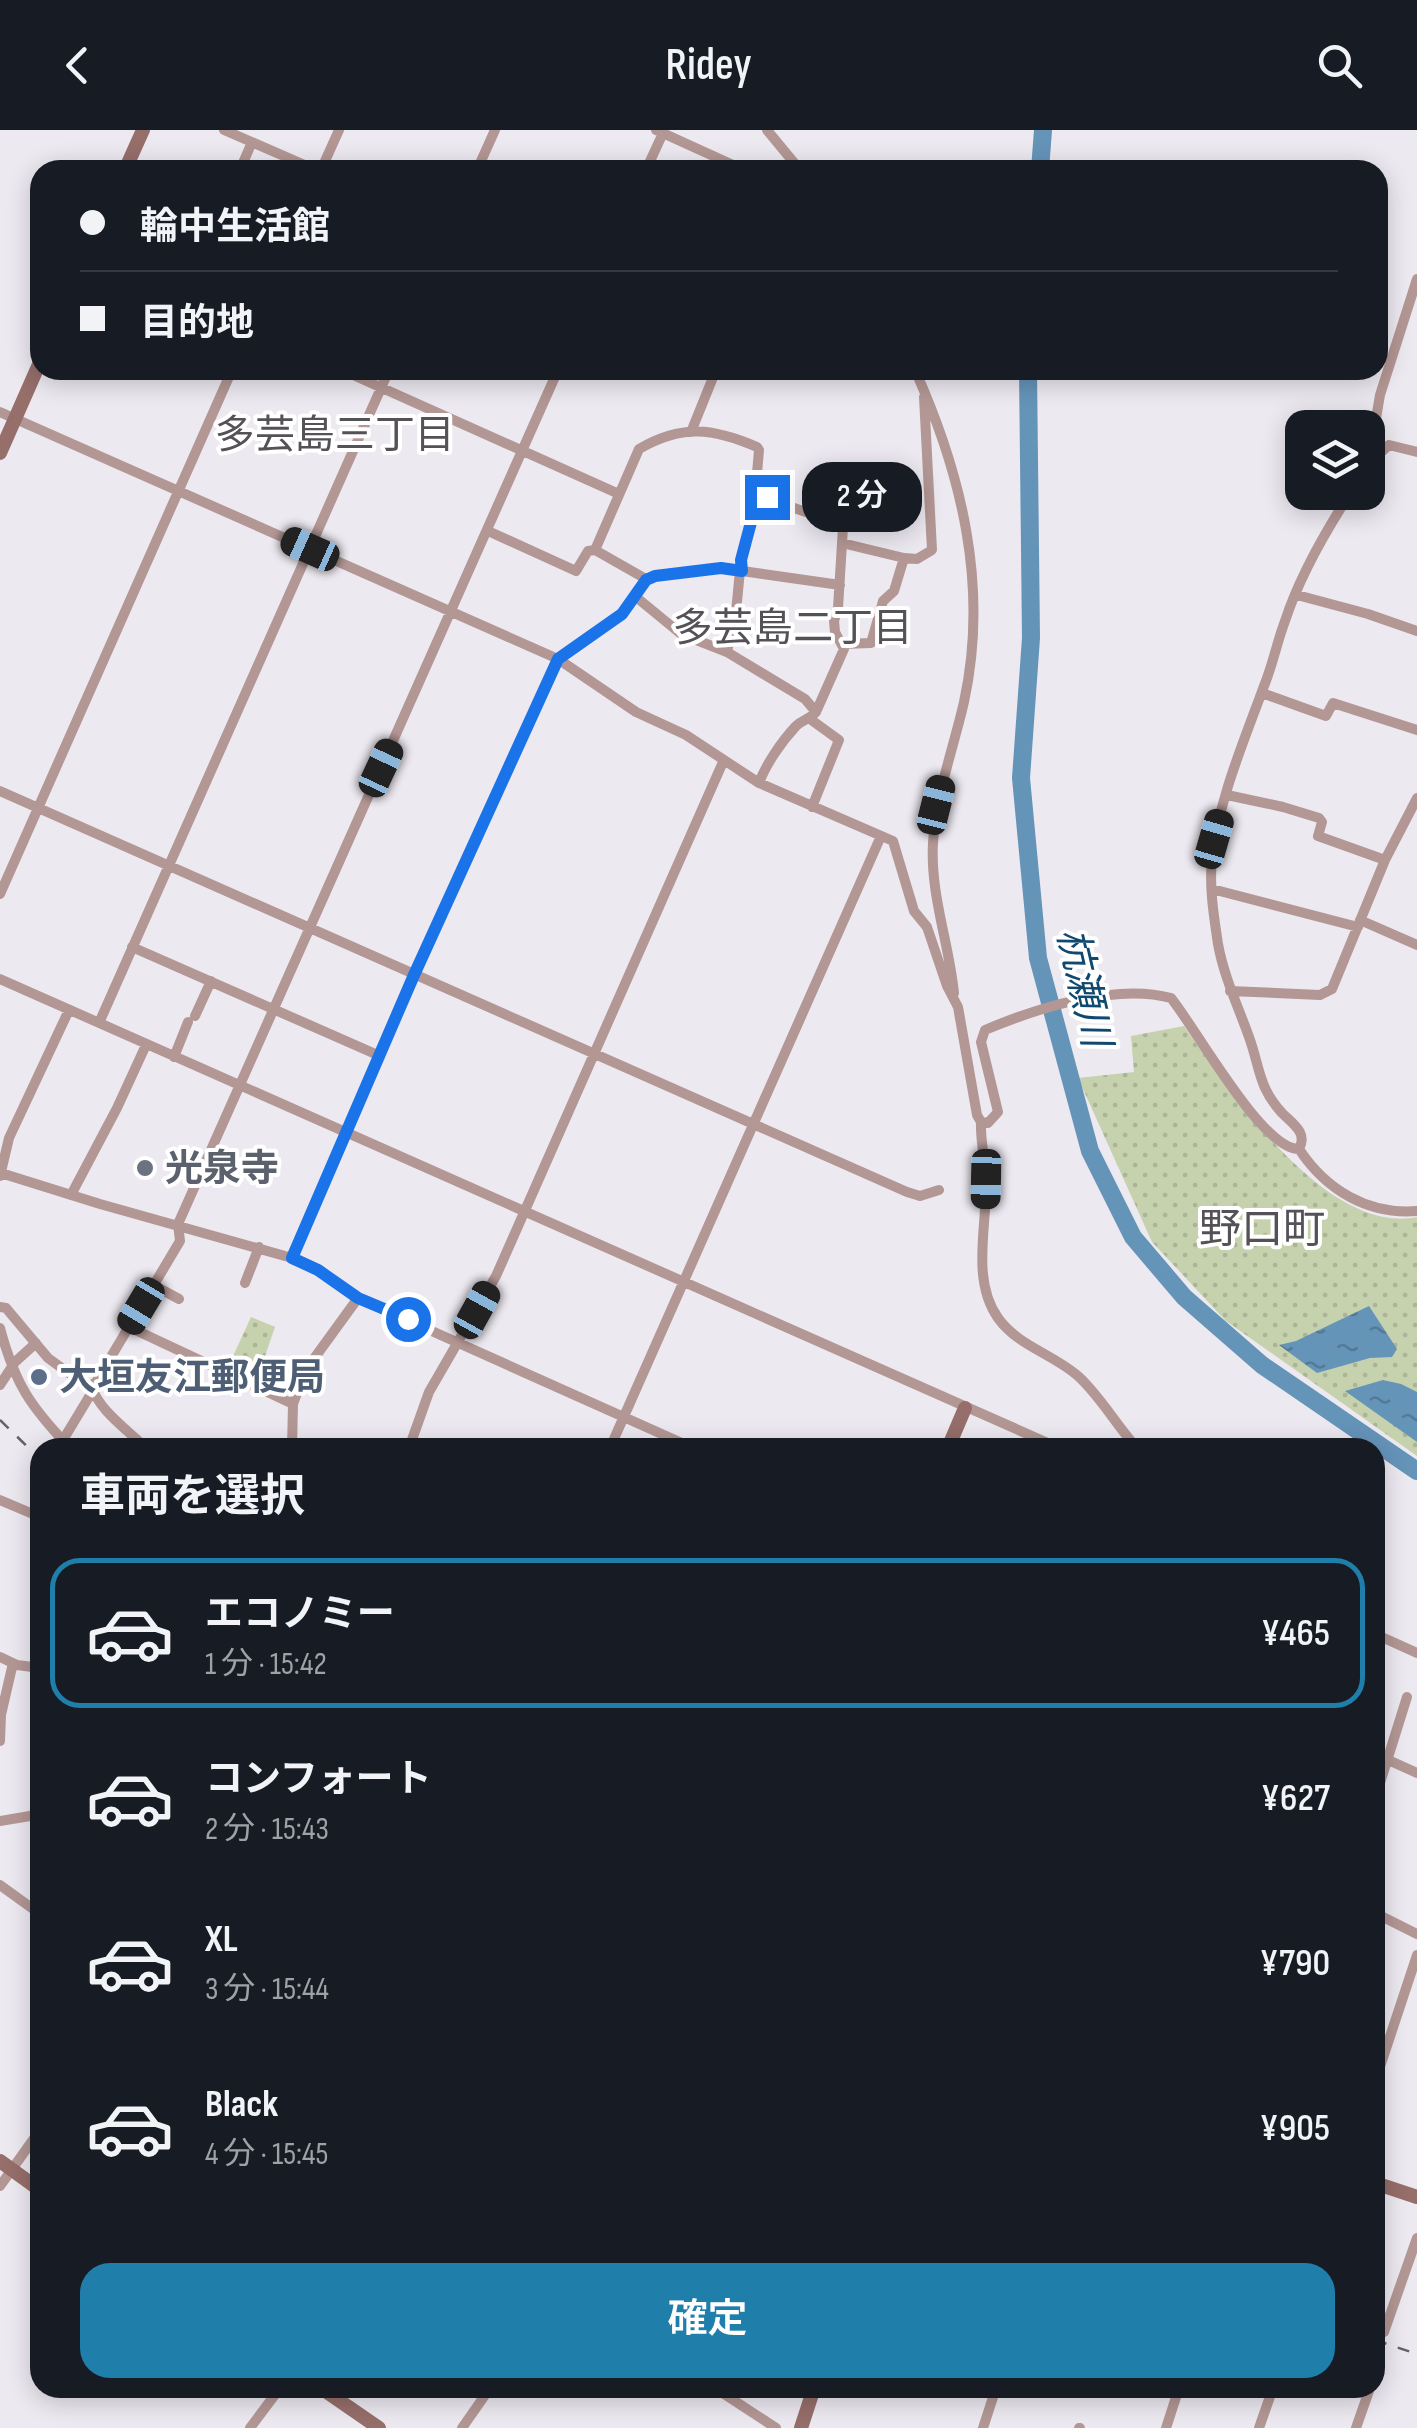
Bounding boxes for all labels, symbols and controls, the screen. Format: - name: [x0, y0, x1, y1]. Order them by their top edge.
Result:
- icon: back: [50, 38, 105, 93]
- text: Ridey: [665, 38, 752, 93]
- icon: search: [1312, 38, 1367, 93]
- text: 輪中生活館: [140, 205, 330, 250]
- text: 目的地: [140, 301, 254, 346]
- map controls: [1285, 410, 1385, 510]
- button: layers: [1285, 410, 1385, 510]
- district label: 多芸島三丁目: [215, 412, 455, 460]
- callout: 2 分: [802, 462, 922, 532]
- route end: [745, 475, 790, 520]
- text: 2 分: [837, 477, 887, 516]
- car: [276, 523, 344, 575]
- district label: 多芸島二丁目: [673, 605, 913, 653]
- car: [355, 734, 407, 802]
- car: [914, 772, 958, 838]
- car: [1191, 806, 1237, 872]
- water label: 杭瀬川: [1046, 924, 1121, 1055]
- place label: 光泉寺: [165, 1147, 279, 1192]
- car: [970, 1149, 1002, 1209]
- marker: 光泉寺: [134, 1157, 156, 1179]
- district label: 野口町: [1199, 1205, 1325, 1256]
- car: [113, 1273, 169, 1339]
- car: [449, 1276, 505, 1344]
- route start: [386, 1297, 431, 1342]
- place label: 大垣友江郵便局: [59, 1356, 325, 1401]
- marker: 大垣友江郵便局: [28, 1366, 50, 1388]
- text: 車両を選択: [80, 1470, 305, 1525]
- icon: car: [85, 1588, 175, 1678]
- text: エコノミー: [205, 1592, 395, 1637]
- text: ¥465: [1261, 1611, 1330, 1656]
- text: 1 分 · 15:42: [205, 1645, 327, 1684]
- icon: car: [85, 1753, 175, 1843]
- text: コンフォート: [205, 1757, 432, 1802]
- text: ¥627: [1261, 1776, 1330, 1821]
- text: 2 分 · 15:43: [205, 1810, 329, 1849]
- text: XL: [205, 1917, 238, 1962]
- icon: car: [85, 1918, 175, 2008]
- text: ¥790: [1259, 1941, 1330, 1986]
- text: 3 分 · 15:44: [205, 1970, 329, 2009]
- text: Black: [205, 2082, 278, 2127]
- icon: car: [85, 2083, 175, 2173]
- text: ¥905: [1260, 2106, 1330, 2151]
- text: 4 分 · 15:45: [205, 2135, 328, 2174]
- button: 確定: [80, 2263, 1335, 2378]

